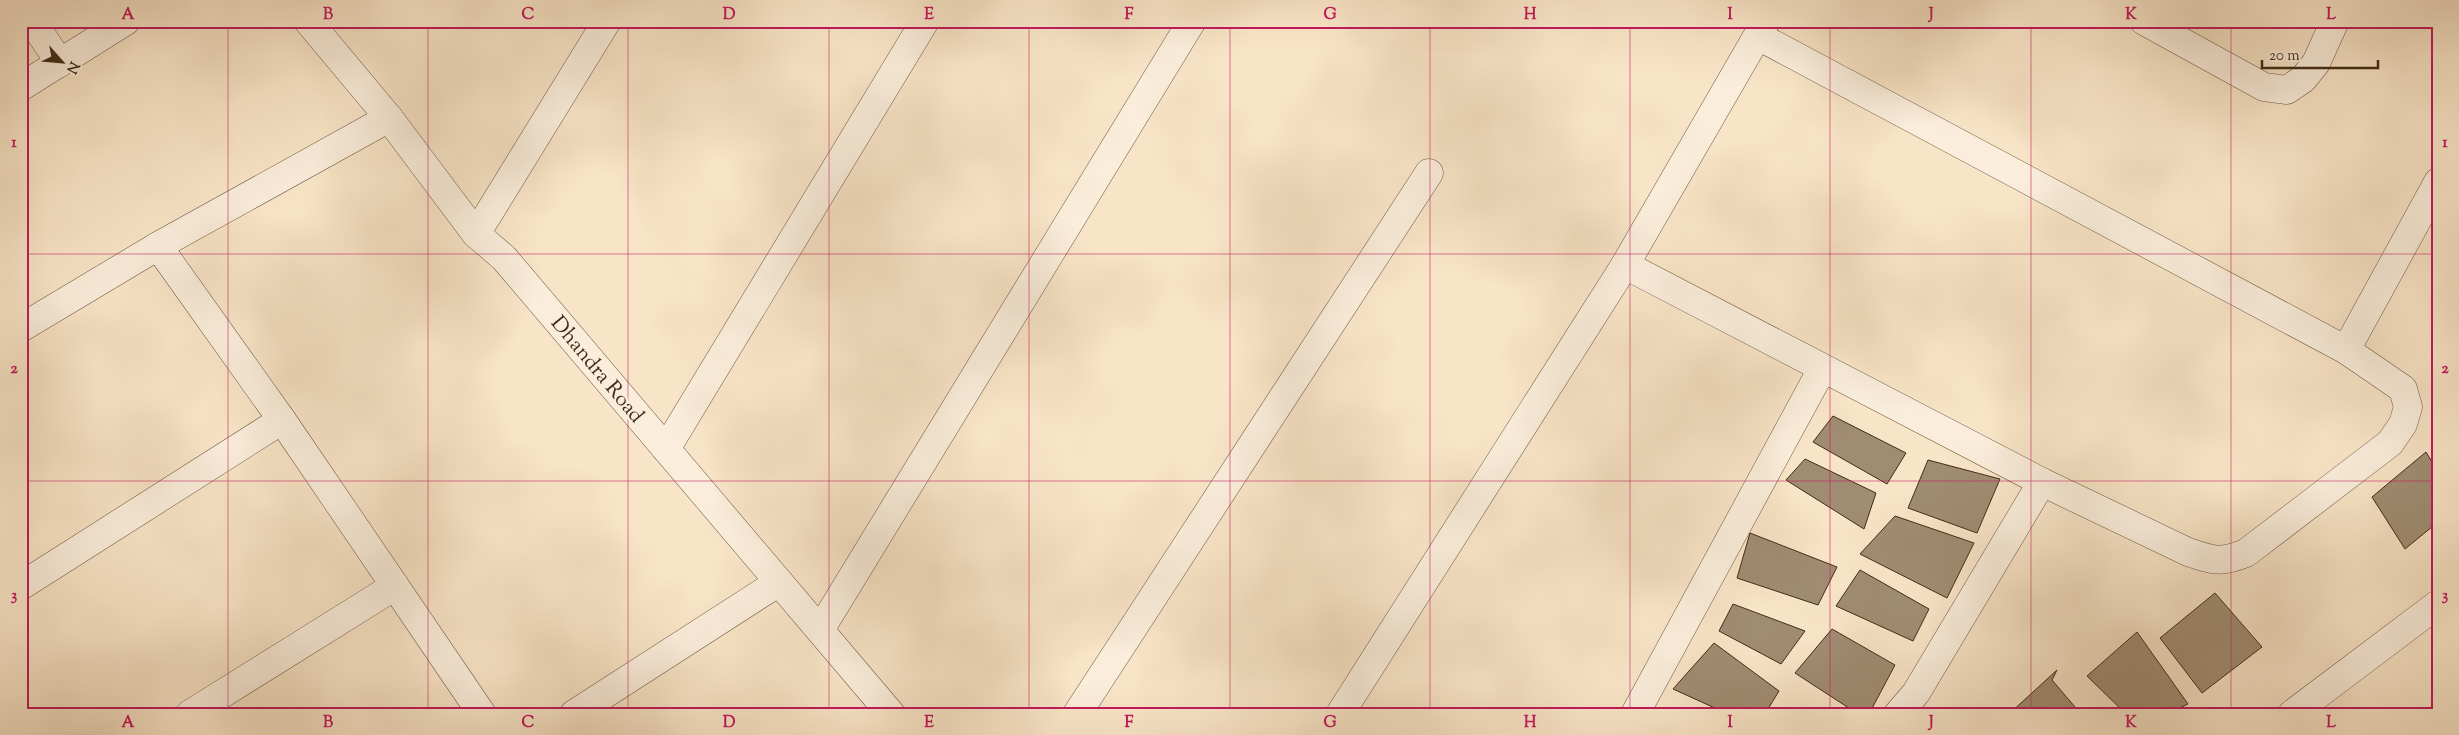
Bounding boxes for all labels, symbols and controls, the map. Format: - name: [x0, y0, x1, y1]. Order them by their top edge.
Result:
- text: A: [122, 4, 135, 27]
- text: B: [323, 4, 333, 27]
- text: C: [522, 4, 535, 27]
- text: D: [723, 4, 736, 27]
- text: E: [924, 4, 934, 27]
- text: F: [1125, 4, 1134, 27]
- text: G: [1323, 4, 1337, 27]
- text: H: [1524, 4, 1537, 27]
- text: I: [1727, 4, 1733, 27]
- text: J: [1927, 4, 1934, 27]
- text: K: [2125, 4, 2137, 27]
- text: L: [2326, 4, 2336, 27]
- north arrow: [38, 38, 88, 88]
- scale bar: [2262, 38, 2378, 70]
- text: 20 m: [2269, 46, 2300, 67]
- text: N: [60, 57, 83, 77]
- text: 1: [11, 132, 17, 155]
- text: 1: [2442, 132, 2448, 155]
- street label: Dhandra Road: [543, 310, 650, 430]
- text: 2: [10, 358, 18, 381]
- text: 2: [2441, 358, 2449, 381]
- text: 3: [11, 585, 18, 608]
- text: 3: [2442, 585, 2449, 608]
- text: A: [122, 712, 135, 735]
- text: B: [323, 712, 333, 735]
- text: C: [522, 712, 535, 735]
- text: D: [723, 712, 736, 735]
- text: E: [924, 712, 934, 735]
- text: F: [1125, 712, 1134, 735]
- text: G: [1323, 712, 1337, 735]
- text: H: [1524, 712, 1537, 735]
- text: I: [1727, 712, 1733, 735]
- text: J: [1927, 712, 1934, 735]
- text: K: [2125, 712, 2137, 735]
- text: L: [2326, 712, 2336, 735]

